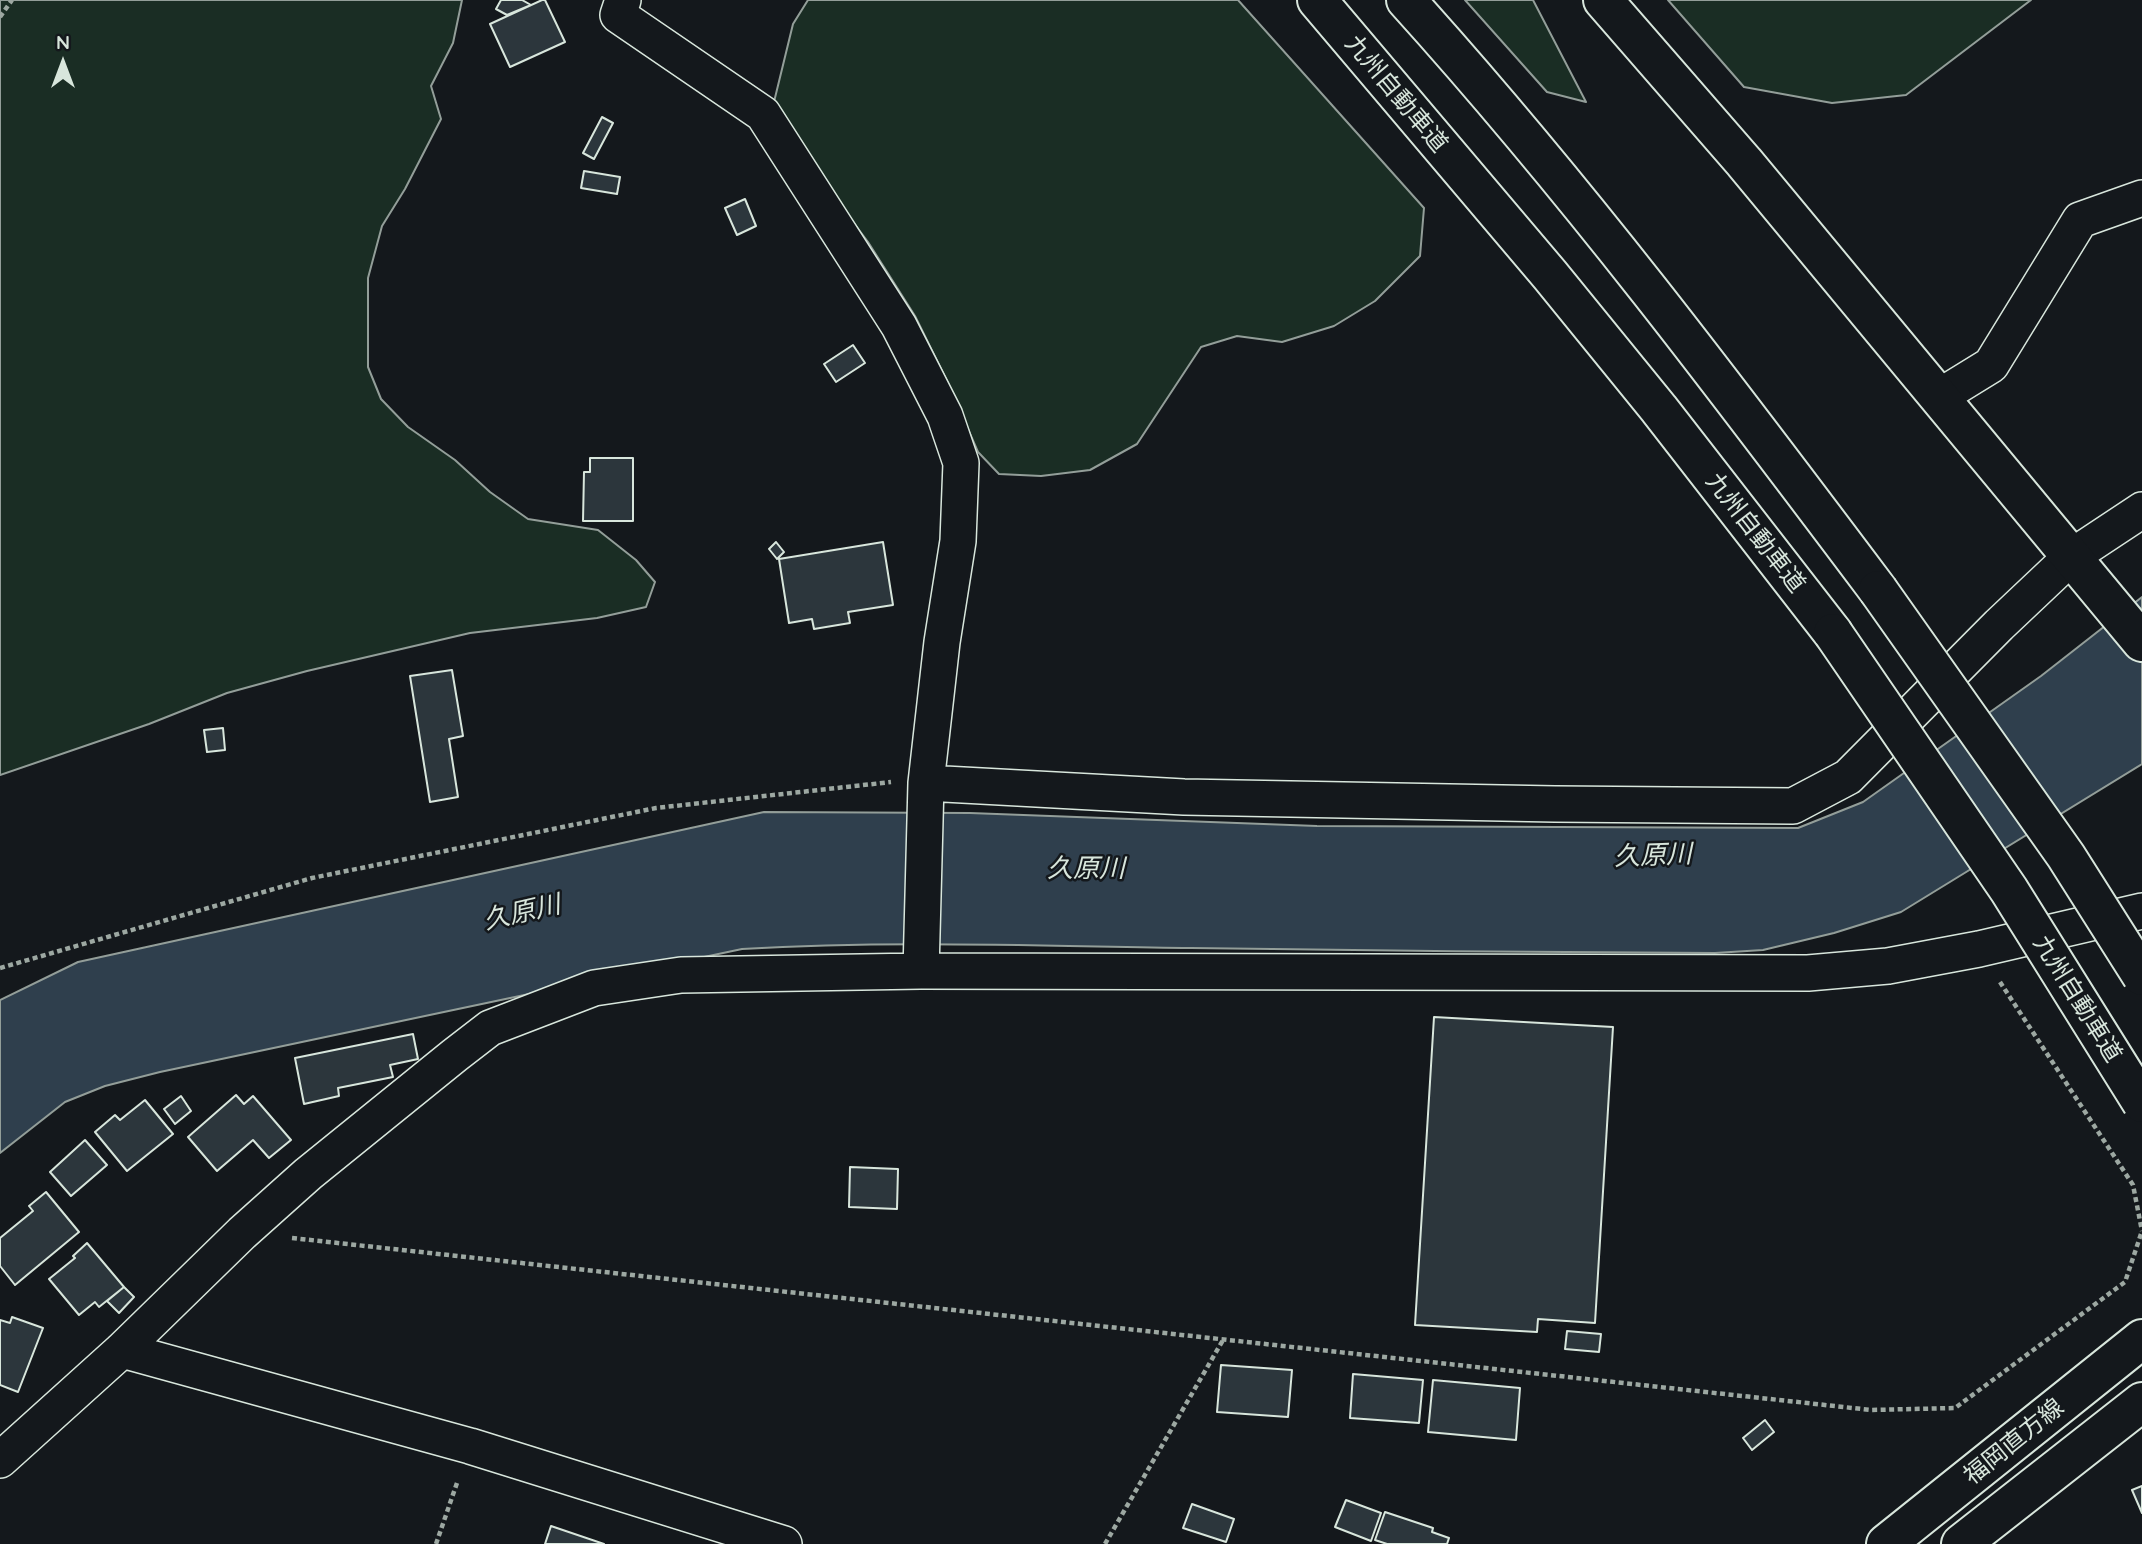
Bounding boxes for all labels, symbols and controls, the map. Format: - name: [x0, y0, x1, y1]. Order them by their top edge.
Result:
- north arrow: [28, 28, 98, 98]
- text: N: [56, 30, 70, 54]
- street label: 九州自動車道: [1339, 30, 1453, 158]
- street label: 九州自動車道: [1699, 467, 1811, 599]
- water label: 久原川: [1613, 839, 1693, 873]
- water label: 久原川: [1047, 853, 1125, 885]
- water label: 久原川: [480, 889, 564, 937]
- street label: 九州自動車道: [2027, 930, 2127, 1068]
- street label: 福岡直方線: [1958, 1393, 2070, 1491]

